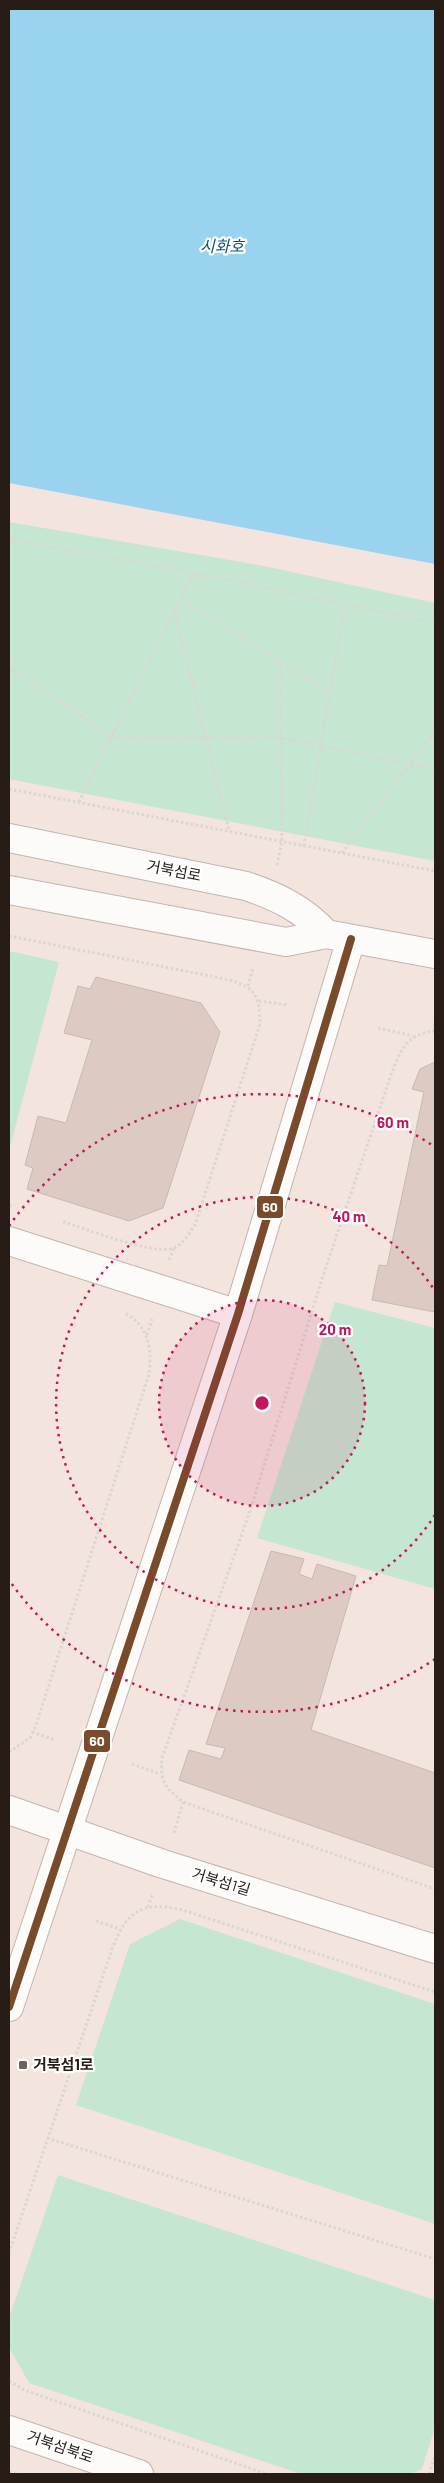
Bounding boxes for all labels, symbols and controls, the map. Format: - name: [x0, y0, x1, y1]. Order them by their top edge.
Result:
- water label: 시화호: [200, 236, 245, 255]
- street label: 거북섬로: [145, 856, 203, 884]
- text: 60 m: [377, 1113, 409, 1131]
- line badge: 60: [256, 1195, 284, 1219]
- text: 60: [262, 1198, 278, 1215]
- text: 40 m: [332, 1207, 366, 1225]
- text: 20 m: [319, 1320, 351, 1338]
- centre of rings: [253, 1394, 271, 1412]
- line badge: 60: [83, 1729, 111, 1753]
- text: 60: [89, 1732, 105, 1749]
- street label: 거북섬1길: [190, 1864, 253, 1898]
- place label: 거북섬1로: [33, 2055, 94, 2073]
- marker: 거북섬1로: [17, 2059, 29, 2071]
- street label: 거북섬북로: [25, 2426, 96, 2466]

